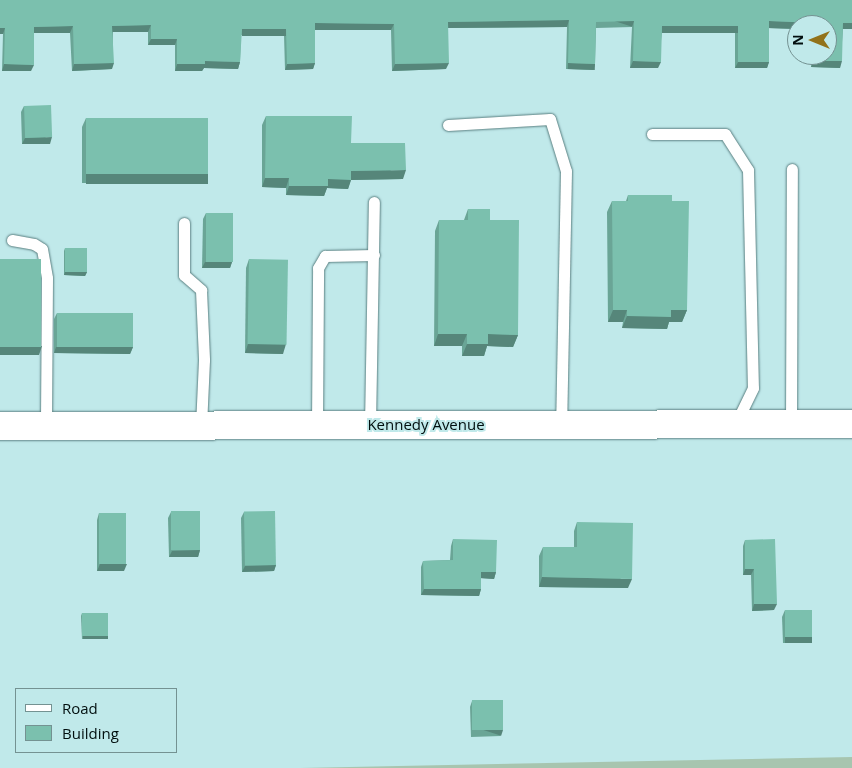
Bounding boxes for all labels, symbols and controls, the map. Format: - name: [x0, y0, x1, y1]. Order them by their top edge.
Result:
- north arrow: [787, 15, 837, 65]
- text: N: [788, 34, 807, 46]
- street label: Kennedy Avenue: [367, 416, 485, 434]
- legend: [15, 688, 178, 753]
- text: Road: [62, 698, 98, 718]
- text: Building: [62, 723, 119, 743]

